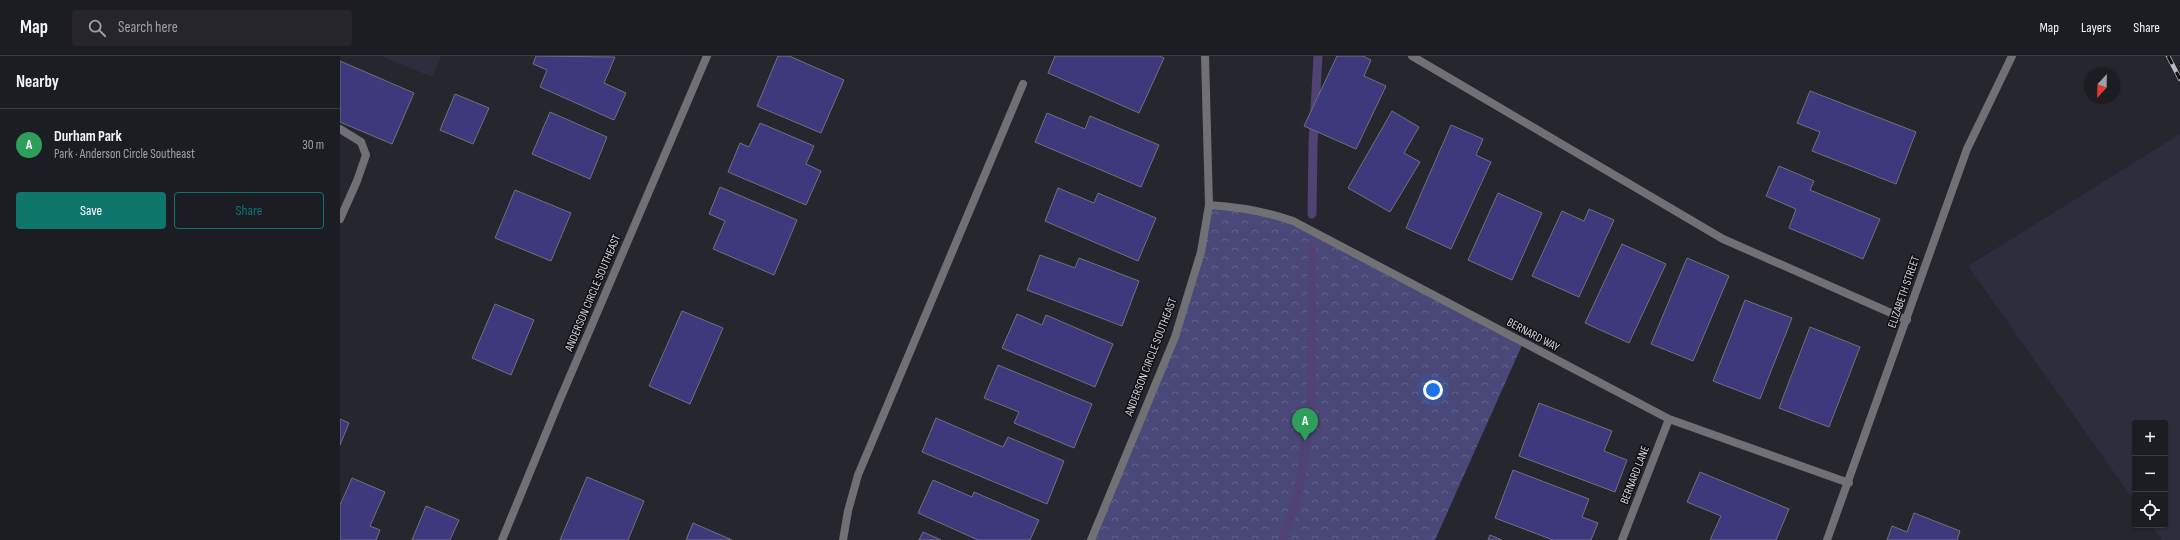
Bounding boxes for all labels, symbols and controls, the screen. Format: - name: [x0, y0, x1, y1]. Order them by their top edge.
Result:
- search box: [72, 10, 352, 46]
- text: Map: [20, 16, 48, 39]
- icon: search: [86, 17, 108, 39]
- text: Search here: [118, 18, 178, 37]
- text: Map: [2039, 19, 2059, 36]
- text: Layers: [2081, 19, 2111, 36]
- text: Share: [2133, 19, 2160, 36]
- north arrow: [2084, 68, 2120, 104]
- text: Nearby: [16, 72, 59, 92]
- text: Durham Park: [54, 127, 122, 146]
- text: A: [26, 137, 32, 153]
- text: 30 m: [302, 137, 324, 153]
- text: Park · Anderson Circle Southeast: [54, 146, 195, 162]
- button: Save: [16, 192, 166, 229]
- button: Share: [174, 192, 324, 229]
- street label: ANDERSON CIRCLE SOUTHEAST: [561, 232, 624, 355]
- street label: ELIZABETH STREET: [1885, 254, 1923, 330]
- street label: ANDERSON CIRCLE SOUTHEAST: [1121, 296, 1181, 419]
- street label: BERNARD WAY: [1504, 315, 1562, 355]
- your location: [1423, 380, 1443, 400]
- pin: A: [1292, 408, 1318, 441]
- map controls: [2132, 420, 2168, 528]
- button: +: [2132, 420, 2168, 456]
- street label: BERNARD LANE: [1617, 444, 1653, 506]
- button: −: [2132, 456, 2168, 492]
- button: locate: [2132, 492, 2168, 528]

